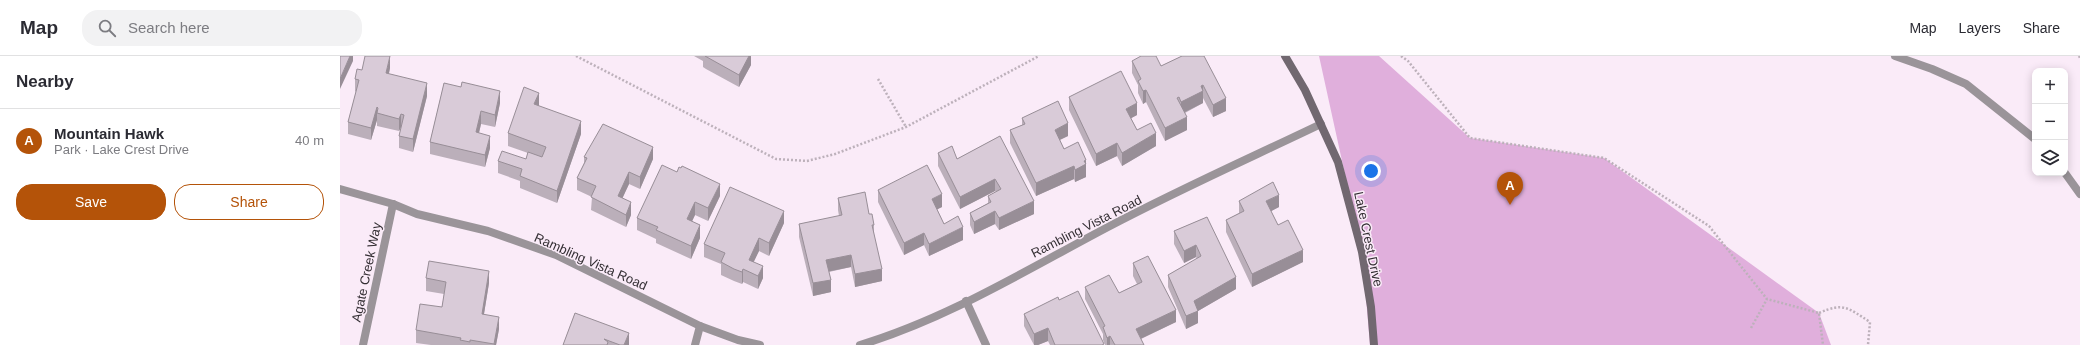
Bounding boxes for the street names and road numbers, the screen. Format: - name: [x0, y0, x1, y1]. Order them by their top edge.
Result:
- street label: Lake Crest Drive: [1351, 190, 1386, 288]
- street label: Rambling Vista Road: [1029, 192, 1144, 261]
- street label: Agate Creek Way: [349, 220, 384, 323]
- street label: Rambling Vista Road: [532, 230, 650, 293]

